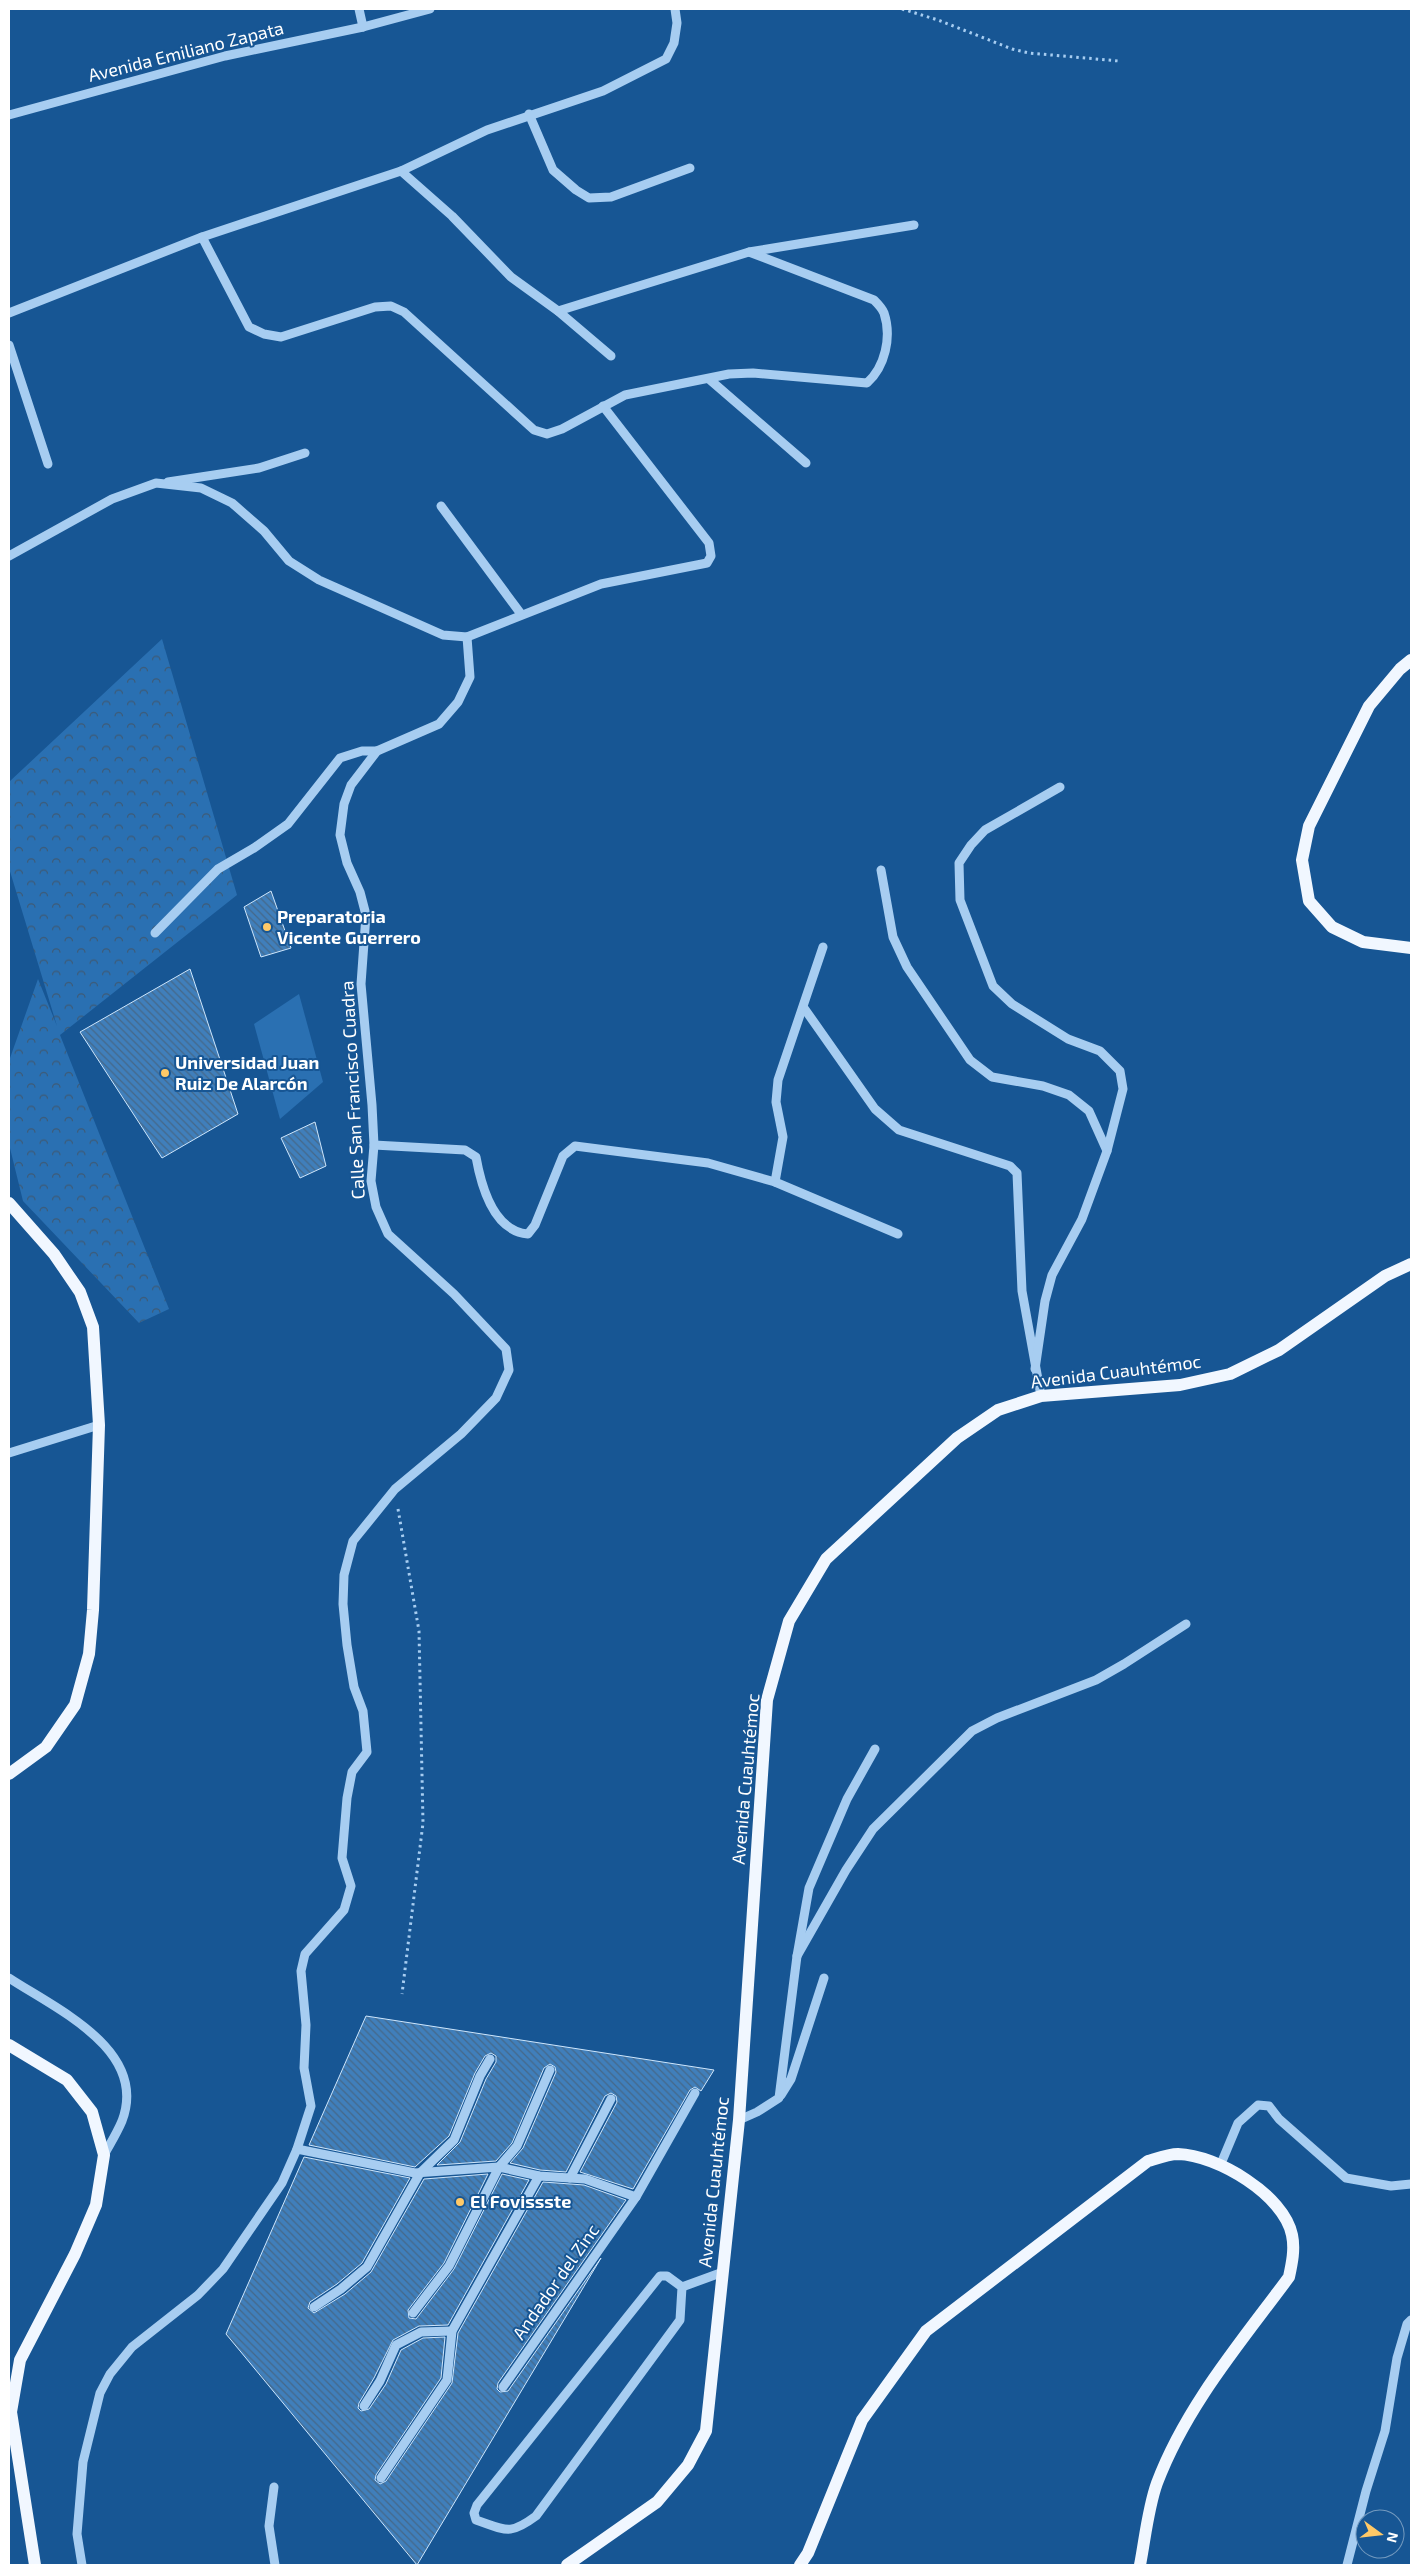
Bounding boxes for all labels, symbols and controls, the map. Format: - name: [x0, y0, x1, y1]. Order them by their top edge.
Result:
- street label: Avenida Emiliano Zapata: [86, 16, 286, 86]
- place label: Preparatoria Vicente Guerrero: [277, 905, 421, 948]
- marker: Preparatoria Vicente Guerrero: [261, 921, 273, 933]
- street label: Calle San Francisco Cuadra: [335, 980, 369, 1200]
- place label: Universidad Juan Ruiz De Alarcón: [175, 1051, 319, 1094]
- marker: Universidad Juan Ruiz De Alarcón: [159, 1067, 171, 1079]
- street label: Avenida Cuauhtémoc: [1029, 1350, 1203, 1392]
- street label: Avenida Cuauhtémoc: [727, 1692, 763, 1865]
- street label: Avenida Cuauhtémoc: [693, 2095, 733, 2268]
- place label: El Fovissste: [470, 2190, 571, 2212]
- marker: El Fovissste: [454, 2196, 466, 2208]
- street label: Andador del Zinc: [507, 2219, 603, 2343]
- north arrow: [1355, 2509, 1405, 2559]
- text: N: [1384, 2530, 1403, 2545]

